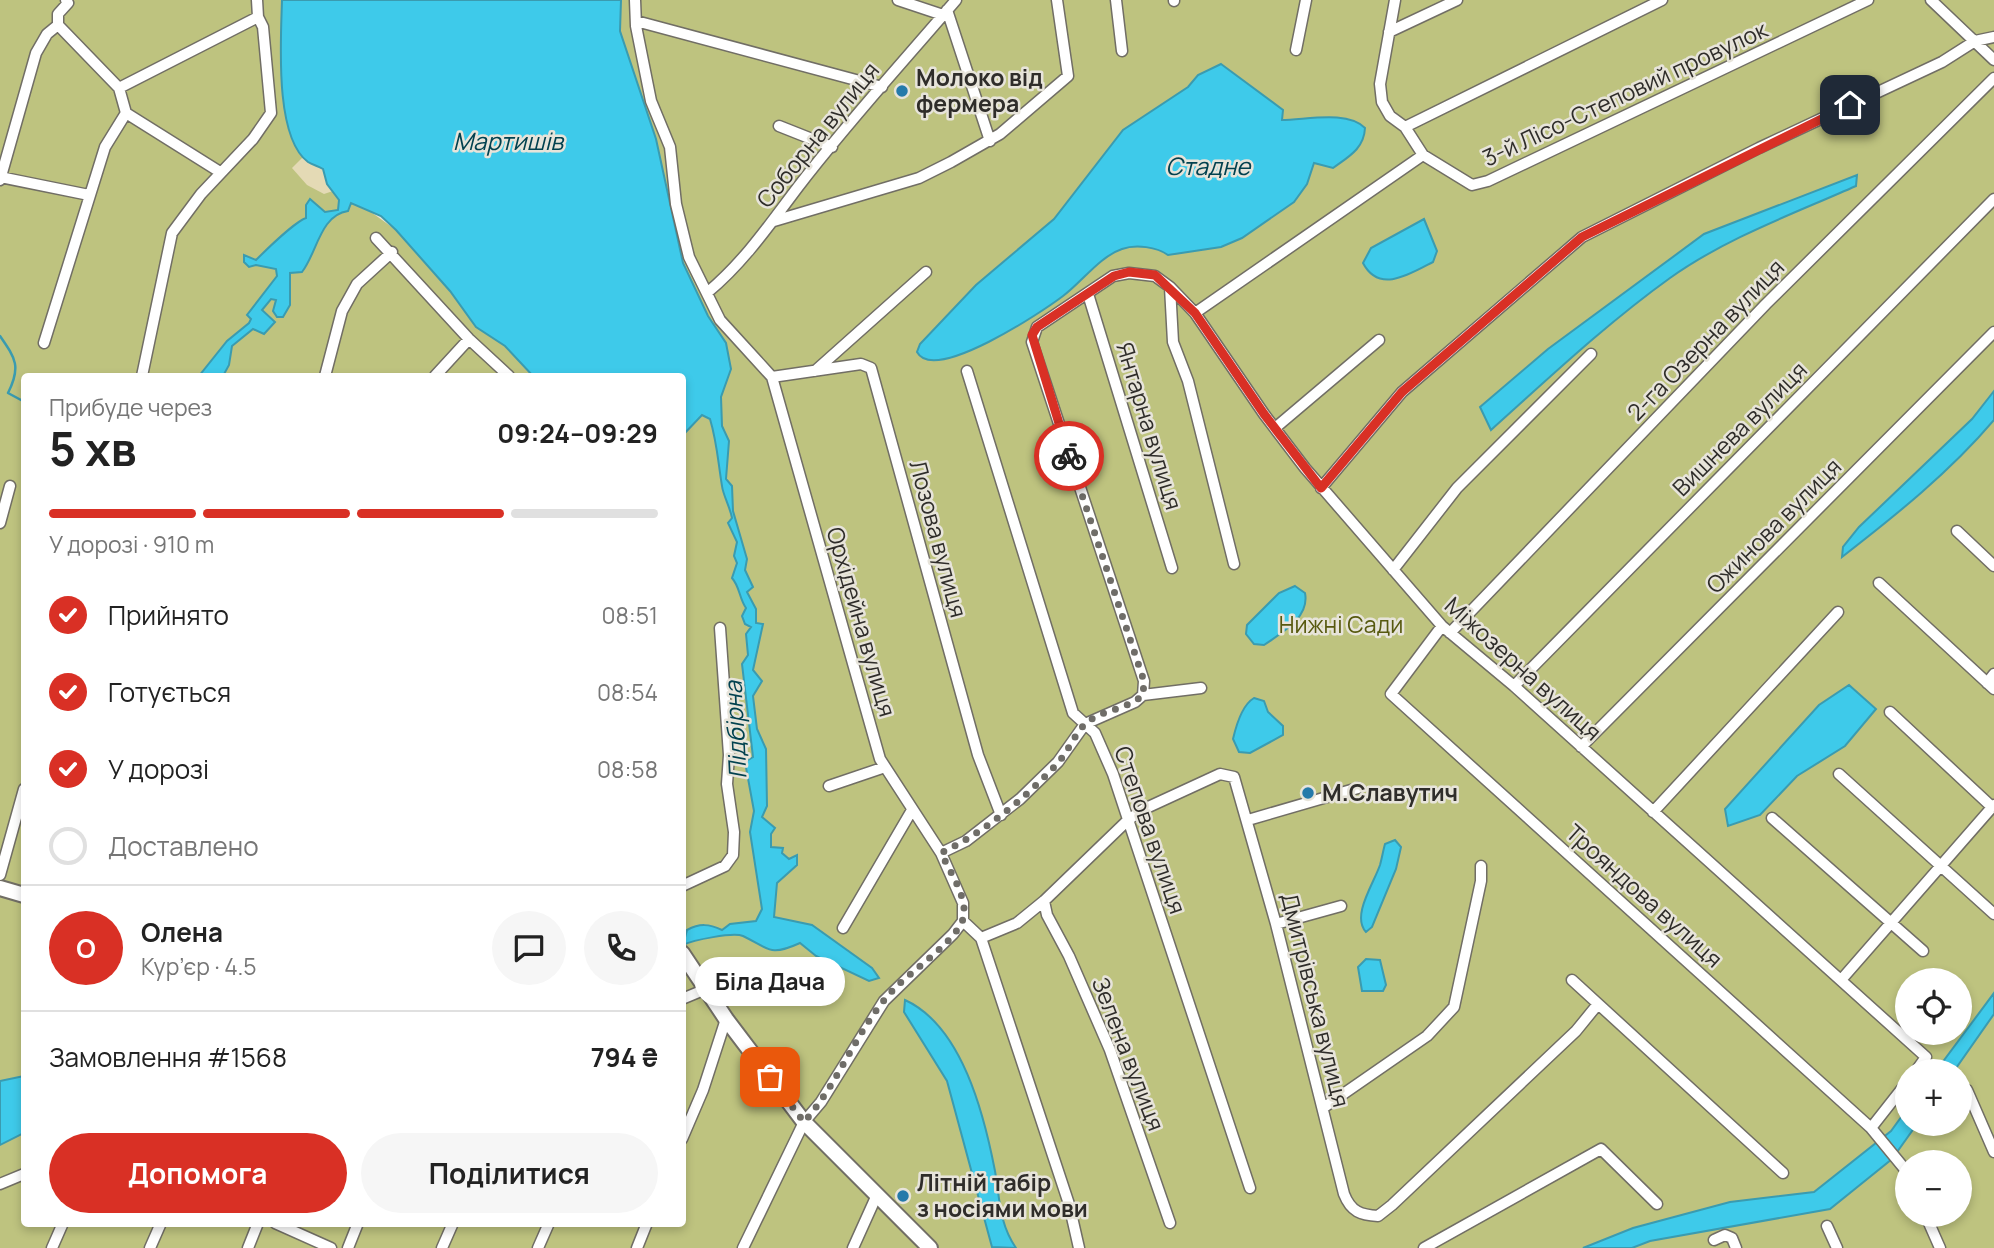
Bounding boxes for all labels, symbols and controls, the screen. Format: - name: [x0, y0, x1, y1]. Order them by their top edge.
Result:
- street label: 3-й Лісо-Степовий провулок: [1477, 13, 1773, 173]
- street label: Соборна вулиця: [748, 55, 886, 214]
- place label: Молоко від фермера: [916, 61, 1043, 119]
- pin: [1820, 75, 1880, 135]
- marker: Молоко від фермера: [894, 83, 910, 99]
- icon: home: [1831, 86, 1869, 124]
- water label: Мартишів: [453, 124, 565, 157]
- water label: Стадне: [1166, 149, 1252, 182]
- street label: 2-га Озерна вулиця: [1620, 251, 1791, 427]
- street label: Янтарна вулиця: [1109, 338, 1191, 514]
- street label: Вишнева вулиця: [1665, 354, 1814, 503]
- text: Прибуде через: [49, 391, 212, 423]
- text: 09:24–09:29: [497, 415, 658, 451]
- text: 5 хв: [49, 417, 136, 480]
- courier: [1034, 421, 1104, 491]
- icon: bike: [1050, 437, 1088, 475]
- street label: Ожинова вулиця: [1699, 451, 1848, 600]
- street label: Лозова вулиця: [903, 457, 975, 621]
- street label: Орхідейна вулиця: [820, 523, 904, 720]
- text: У дорозі · 910 m: [49, 528, 214, 560]
- street label: Міжозерна вулиця: [1438, 589, 1609, 747]
- icon: check: [49, 596, 87, 634]
- text: Прийнято: [108, 597, 229, 633]
- text: 08:51: [601, 599, 658, 631]
- park label: Нижні Сади: [1279, 608, 1403, 640]
- icon: check: [49, 673, 87, 711]
- text: Готується: [108, 674, 231, 710]
- text: 08:54: [597, 676, 658, 708]
- water label: Підбірна: [715, 679, 754, 780]
- street label: Степова вулиця: [1107, 742, 1195, 918]
- icon: check: [49, 750, 87, 788]
- text: У дорозі: [108, 751, 209, 787]
- text: 08:58: [597, 753, 658, 785]
- place label: М.Славутич: [1322, 776, 1458, 808]
- marker: М.Славутич: [1300, 785, 1316, 801]
- street label: Трояндова вулиця: [1560, 816, 1730, 974]
- text: Доставлено: [108, 828, 259, 864]
- street label: Дмитрівська вулиця: [1274, 889, 1358, 1110]
- button: chat: [492, 911, 566, 985]
- button: phone: [584, 911, 658, 985]
- text: Олена: [141, 914, 223, 950]
- text: О: [76, 930, 96, 966]
- text: Кур’єр · 4.5: [141, 950, 257, 982]
- callout: Біла Дача: [695, 958, 845, 1007]
- text: Біла Дача: [715, 965, 825, 997]
- map controls: [1895, 968, 1972, 1227]
- button: locate: [1895, 968, 1972, 1045]
- street label: Зелена вулиця: [1085, 972, 1173, 1135]
- text: Замовлення #1568: [49, 1039, 287, 1075]
- text: 794 ₴: [591, 1039, 658, 1075]
- pin: [740, 1047, 800, 1107]
- icon: bag: [751, 1058, 789, 1096]
- button: +: [1895, 1059, 1972, 1136]
- button: Допомога: [49, 1133, 347, 1213]
- button: Поділитися: [361, 1133, 658, 1213]
- button: −: [1895, 1150, 1972, 1227]
- place label: Літній табір з носіями мови: [917, 1166, 1088, 1224]
- marker: Літній табір з носіями мови: [895, 1188, 911, 1204]

